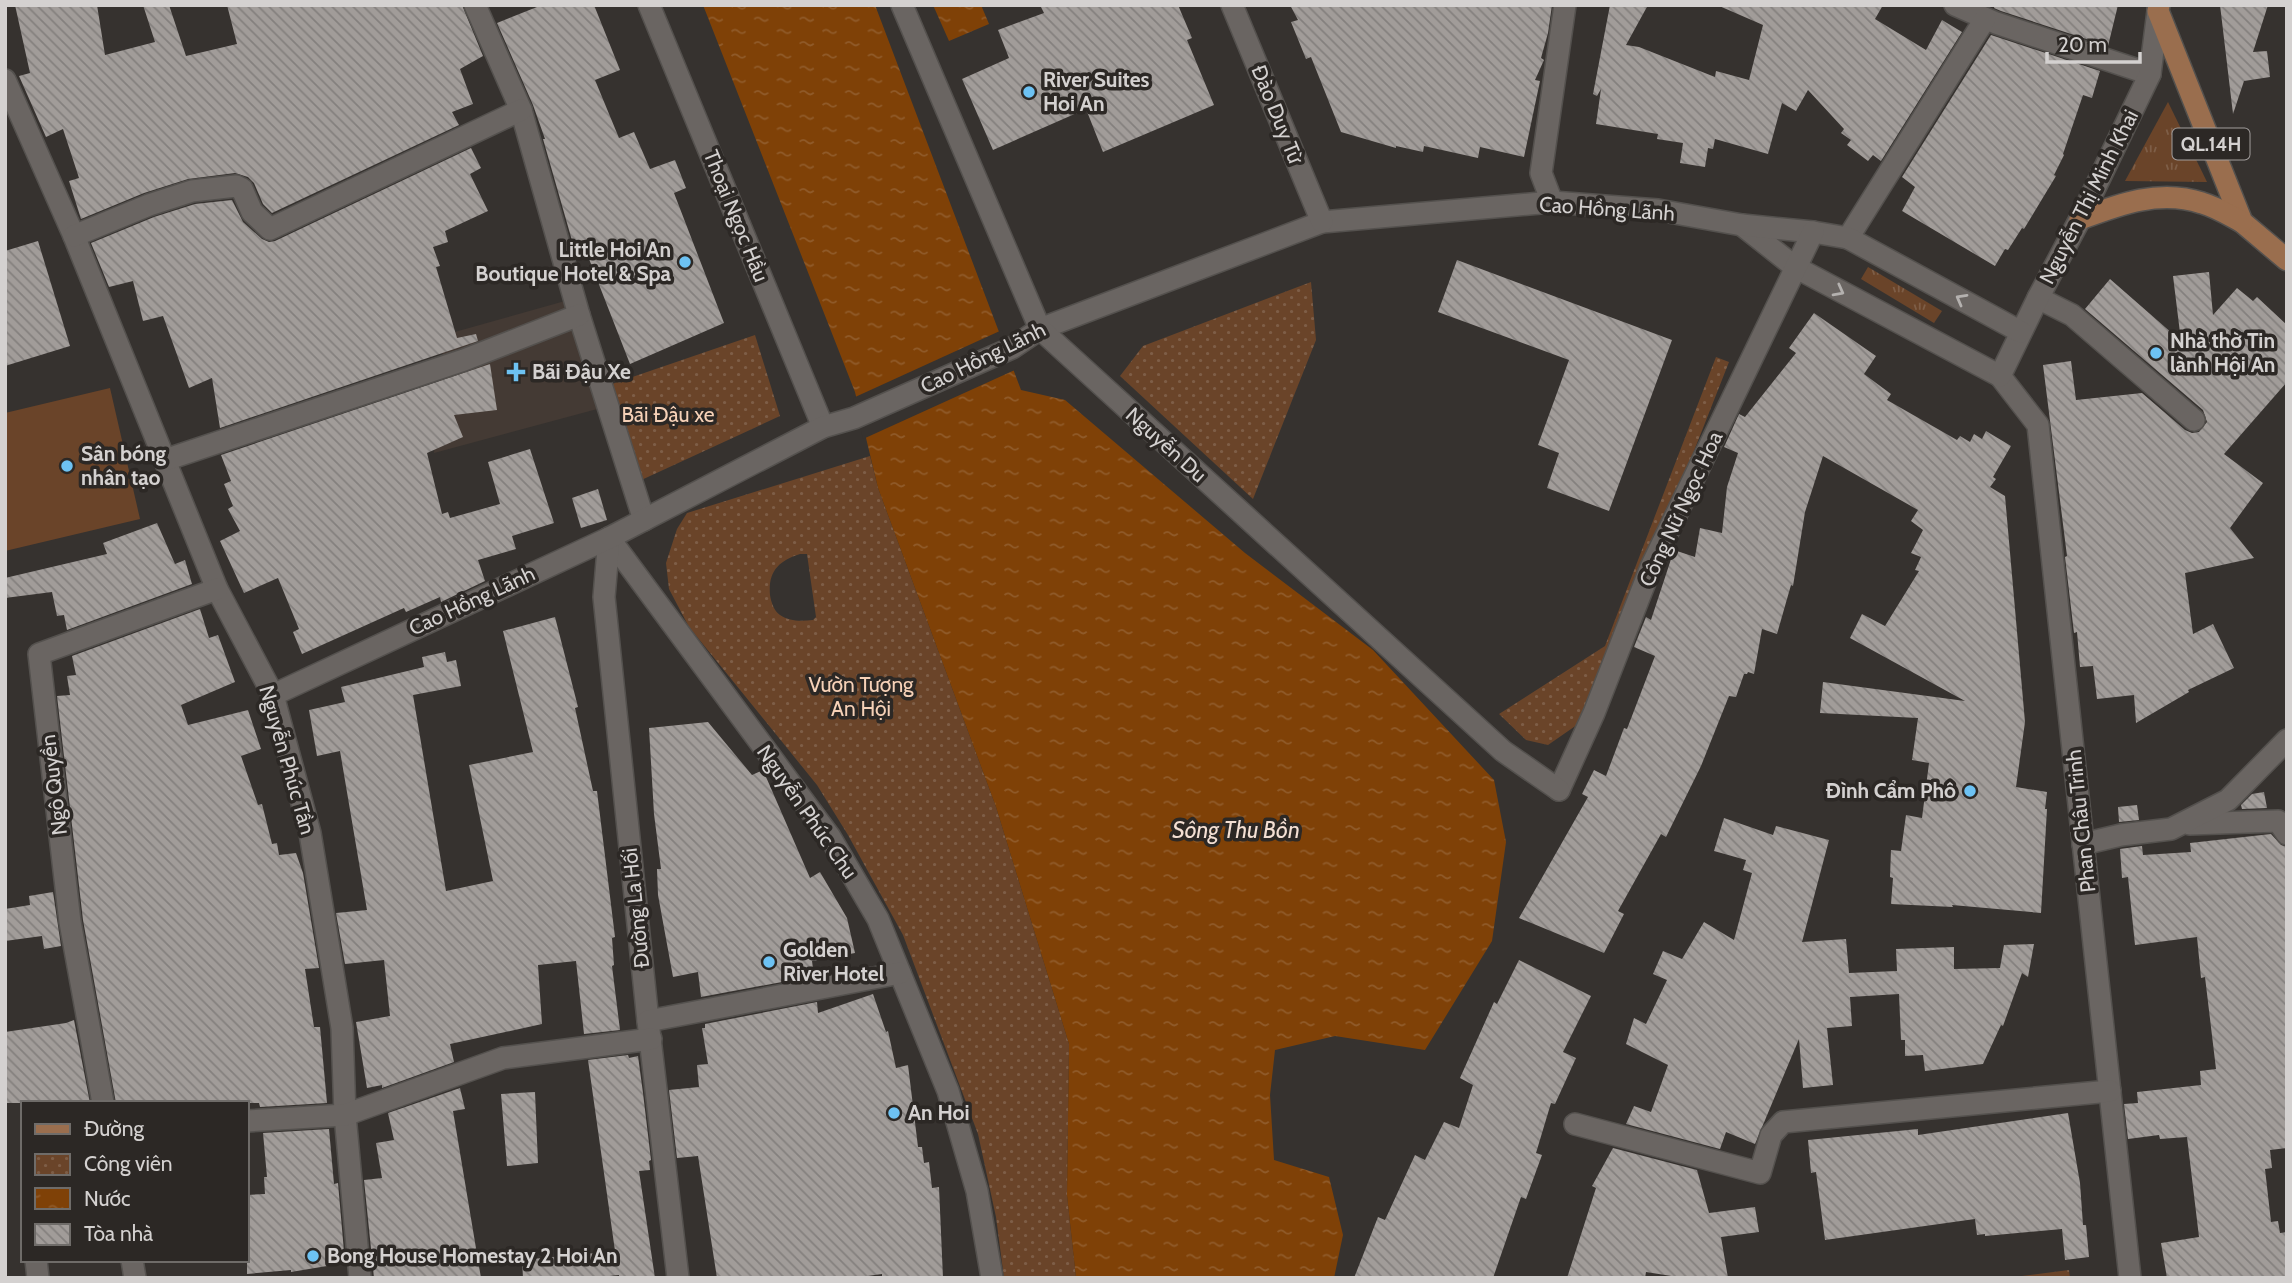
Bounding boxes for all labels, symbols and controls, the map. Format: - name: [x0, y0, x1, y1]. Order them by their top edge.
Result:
- scale bar: [2047, 21, 2140, 65]
- text: 20 m: [2058, 32, 2107, 57]
- street label: Đào Duy Từ: [1246, 61, 1309, 168]
- place label: River Suites Hoi An: [1043, 67, 1149, 116]
- marker: River Suites Hoi An: [1021, 84, 1037, 100]
- street label: Nguyễn Thị Minh Khai: [2034, 106, 2143, 288]
- road number: QL.14H: [2172, 128, 2250, 160]
- street label: Thoại Ngọc Hầu: [699, 146, 774, 285]
- street label: Cao Hồng Lãnh: [1538, 191, 1676, 226]
- place label: Little Hoi An Boutique Hotel & Spa: [475, 237, 672, 286]
- marker: Little Hoi An Boutique Hotel & Spa: [677, 254, 693, 270]
- one-way arrow: [1832, 282, 1844, 296]
- one-way arrow: [1956, 294, 1968, 308]
- street label: Cao Hồng Lãnh: [916, 316, 1049, 399]
- place label: Nhà thờ Tin lành Hội An: [2170, 328, 2275, 377]
- marker: Nhà thờ Tin lành Hội An: [2148, 345, 2164, 361]
- place label: Bãi Đậu Xe: [532, 359, 631, 384]
- marker: Bãi Đậu Xe: [506, 362, 526, 382]
- park label: Bãi Đậu xe: [621, 402, 715, 427]
- street label: Nguyễn Du: [1121, 402, 1212, 487]
- street label: Công Nữ Ngọc Hoa: [1634, 427, 1727, 590]
- place label: Sân bóng nhân tạo: [81, 441, 167, 490]
- marker: Sân bóng nhân tạo: [59, 458, 75, 474]
- street label: Cao Hồng Lãnh: [405, 560, 539, 641]
- park label: Vườn Tượng An Hội: [808, 672, 914, 721]
- street label: Nguyễn Phúc Tần: [254, 682, 321, 837]
- street label: Ngô Quyền: [35, 733, 72, 837]
- street label: Nguyễn Phúc Chu: [752, 740, 863, 883]
- street label: Phan Châu Trinh: [2061, 748, 2100, 894]
- place label: Đình Cẩm Phô: [1826, 778, 1956, 803]
- marker: Đình Cẩm Phô: [1962, 783, 1978, 799]
- water label: Sông Thu Bồn: [1172, 816, 1300, 844]
- street label: Đường La Hối: [617, 847, 654, 969]
- place label: Golden River Hotel: [783, 937, 885, 986]
- marker: Golden River Hotel: [761, 954, 777, 970]
- place label: An Hoi: [908, 1100, 970, 1125]
- legend: [21, 1101, 248, 1262]
- marker: An Hoi: [886, 1105, 902, 1121]
- text: Đường: [84, 1116, 145, 1141]
- text: Công viên: [84, 1151, 172, 1176]
- text: Nước: [84, 1186, 131, 1211]
- text: Tòa nhà: [84, 1221, 153, 1246]
- place label: Bong House Homestay 2 Hoi An: [327, 1243, 618, 1268]
- marker: Bong House Homestay 2 Hoi An: [305, 1248, 321, 1264]

